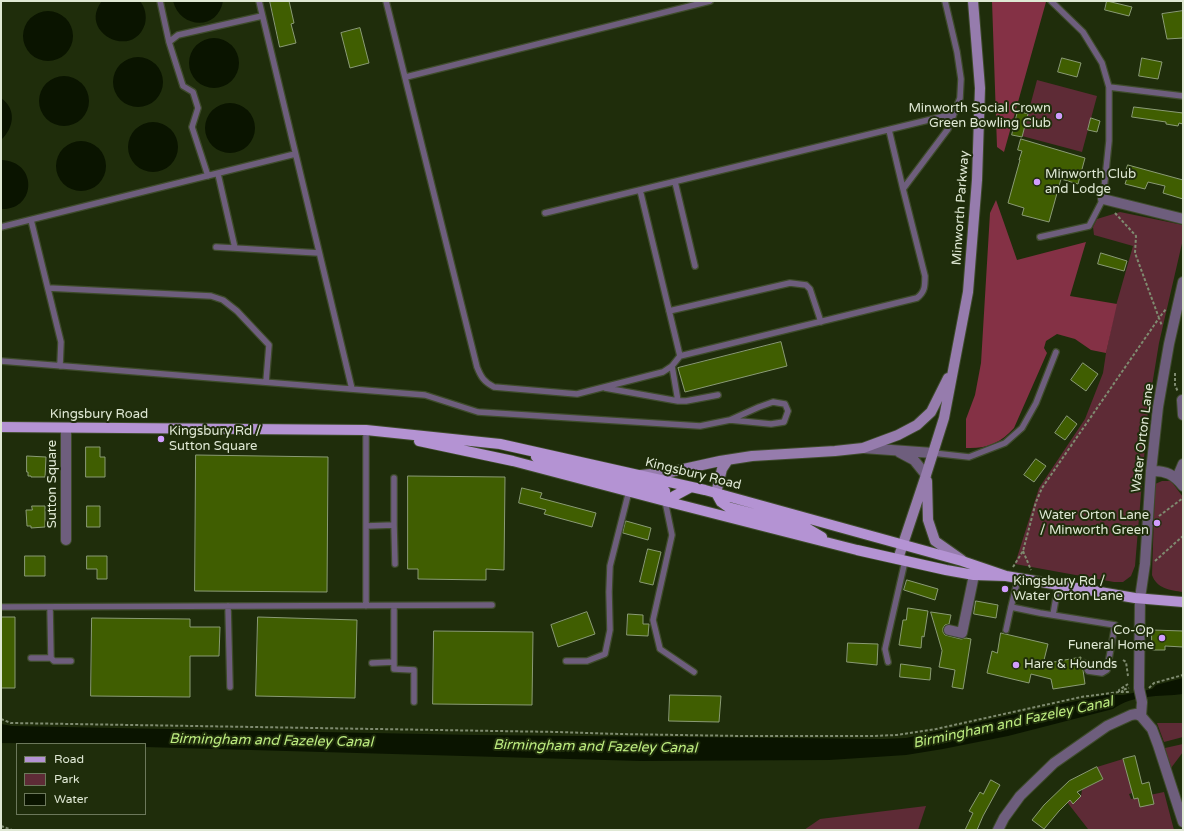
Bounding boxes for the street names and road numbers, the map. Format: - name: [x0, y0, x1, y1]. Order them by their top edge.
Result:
- street label: Minworth Parkway: [949, 150, 973, 266]
- street label: Water Orton Lane: [1129, 382, 1157, 494]
- street label: Kingsbury Road: [50, 407, 148, 423]
- street label: Sutton Square: [45, 440, 61, 528]
- street label: Kingsbury Road: [643, 455, 743, 493]

